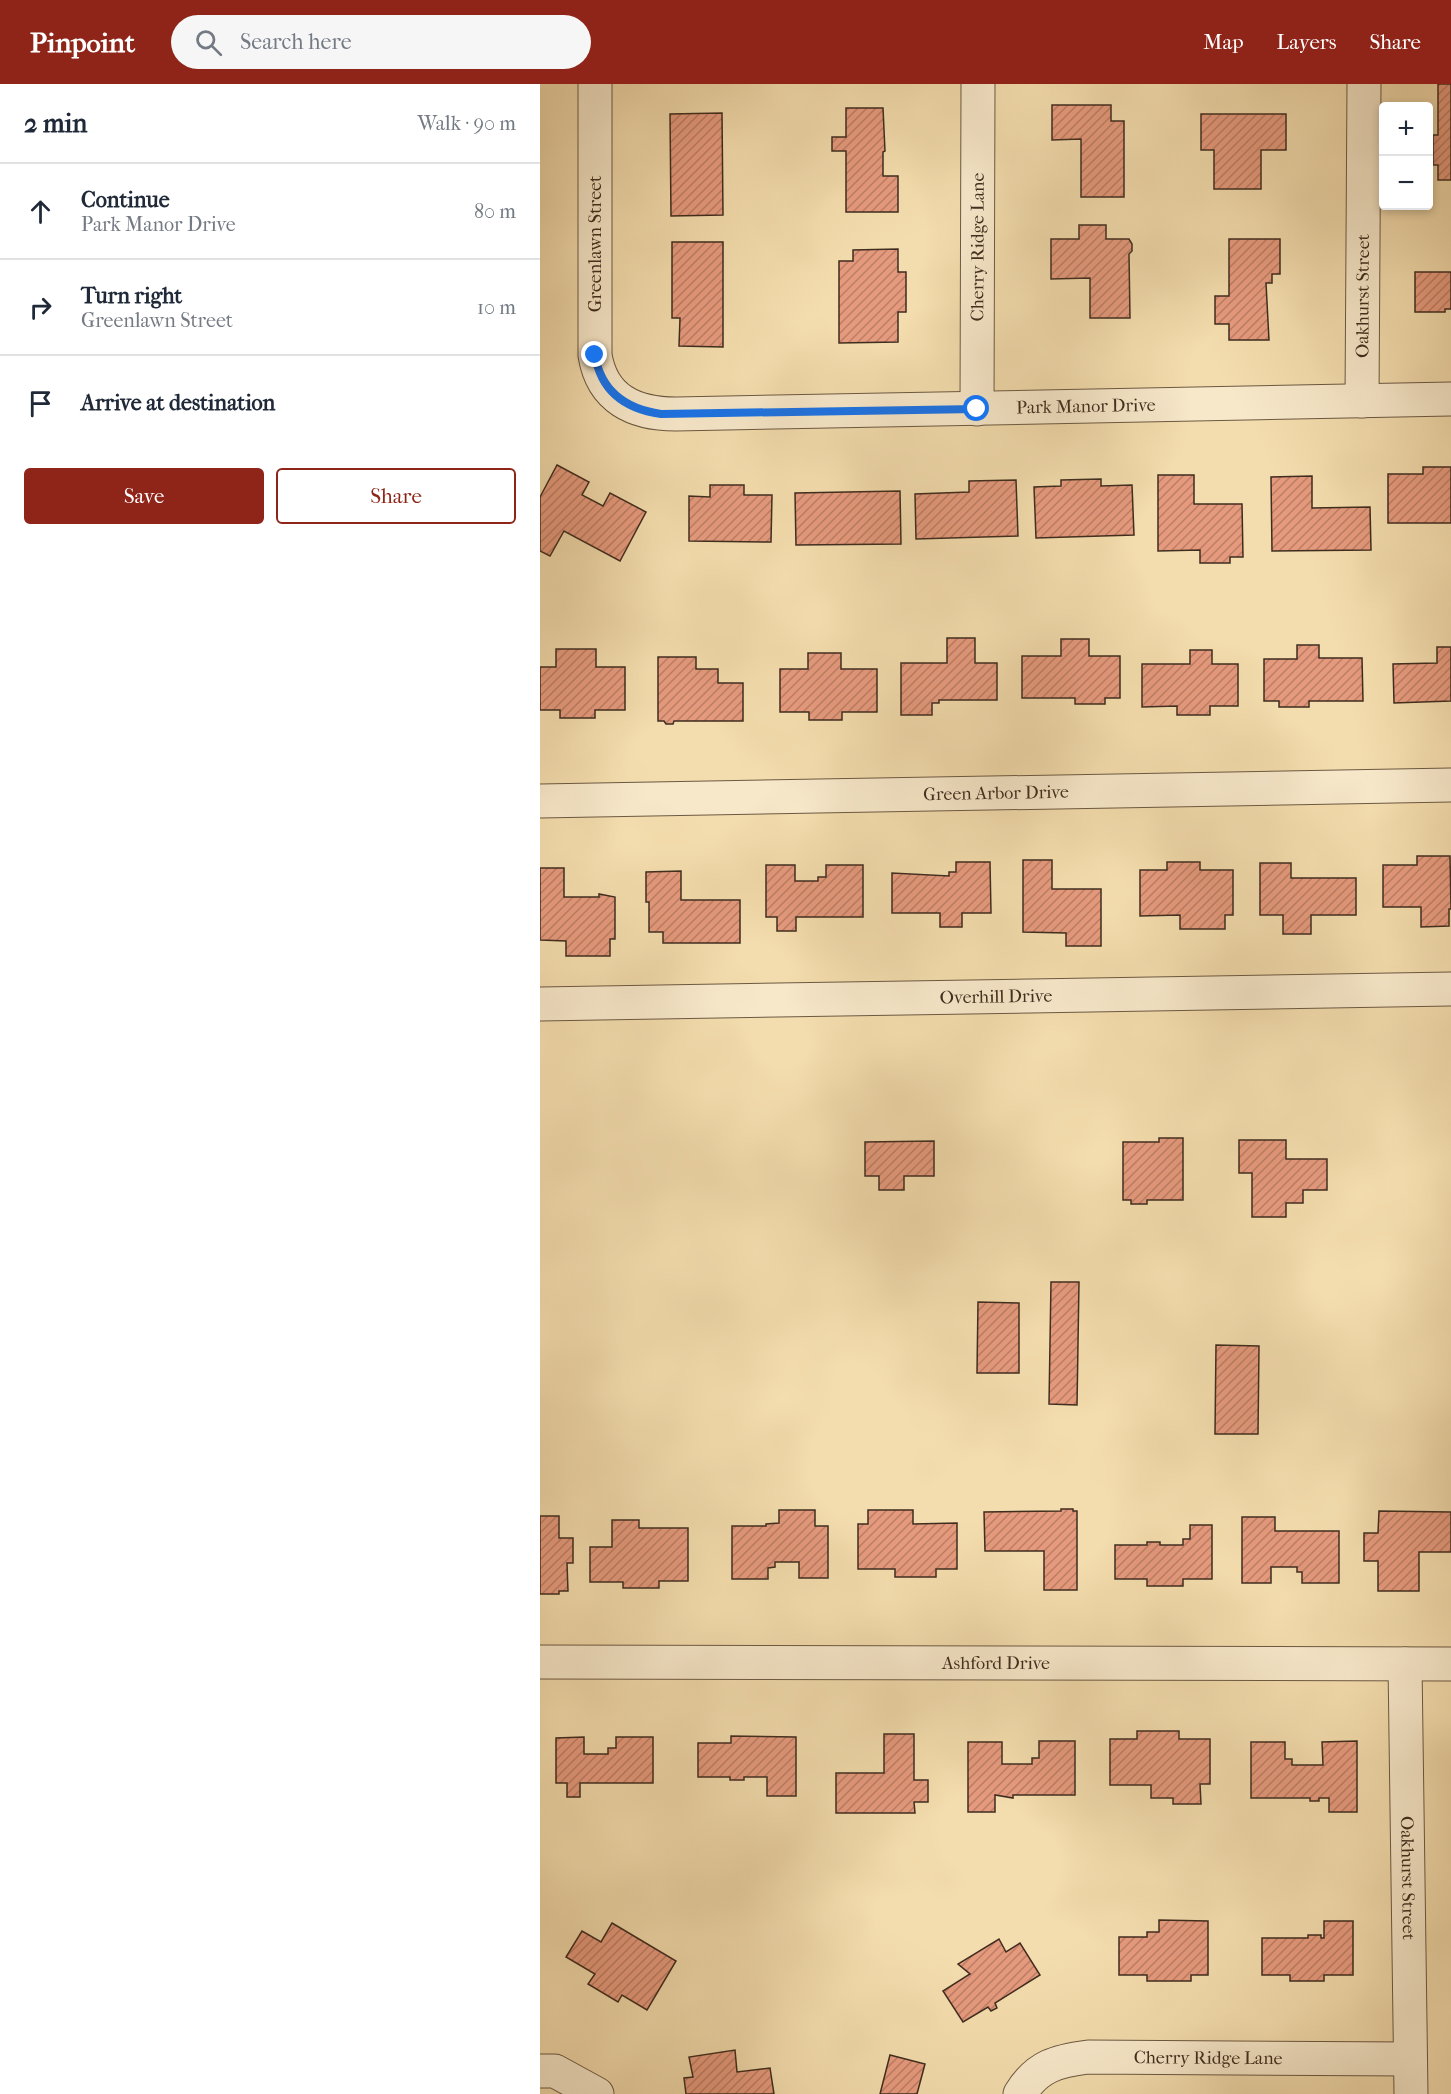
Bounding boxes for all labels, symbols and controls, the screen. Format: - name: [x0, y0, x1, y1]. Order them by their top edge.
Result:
- search box: [171, 15, 591, 69]
- text: Pinpoint: [30, 26, 135, 59]
- icon: search: [192, 26, 225, 59]
- text: Search here: [240, 29, 352, 55]
- text: Map: [1203, 30, 1244, 54]
- text: Layers: [1277, 30, 1336, 54]
- text: Share: [1369, 30, 1421, 54]
- map controls: [1379, 102, 1433, 210]
- button: +: [1379, 102, 1433, 156]
- text: 2 min: [24, 108, 87, 139]
- text: Walk · 90 m: [418, 112, 516, 135]
- button: −: [1379, 156, 1433, 210]
- street label: Cherry Ridge Lane: [967, 172, 988, 321]
- street label: Greenlawn Street: [585, 175, 606, 312]
- text: Continue: [81, 187, 170, 213]
- icon: ahead: [24, 195, 57, 228]
- text: 80 m: [474, 200, 516, 223]
- text: Park Manor Drive: [81, 213, 236, 236]
- street label: Oakhurst Street: [1352, 233, 1374, 358]
- text: Turn right: [81, 283, 182, 309]
- icon: right: [24, 291, 57, 324]
- text: 10 m: [477, 296, 516, 319]
- text: Greenlawn Street: [81, 309, 233, 332]
- route end: [581, 341, 607, 367]
- icon: arrive: [24, 387, 57, 420]
- text: Arrive at destination: [81, 390, 275, 416]
- street label: Park Manor Drive: [1016, 394, 1156, 418]
- route start: [963, 395, 989, 421]
- button: Save: [24, 468, 264, 524]
- button: Share: [276, 468, 516, 524]
- street label: Green Arbor Drive: [923, 781, 1069, 805]
- street label: Overhill Drive: [939, 985, 1053, 1008]
- street label: Ashford Drive: [941, 1652, 1050, 1674]
- street label: Oakhurst Street: [1397, 1816, 1419, 1941]
- street label: Cherry Ridge Lane: [1134, 2047, 1283, 2069]

